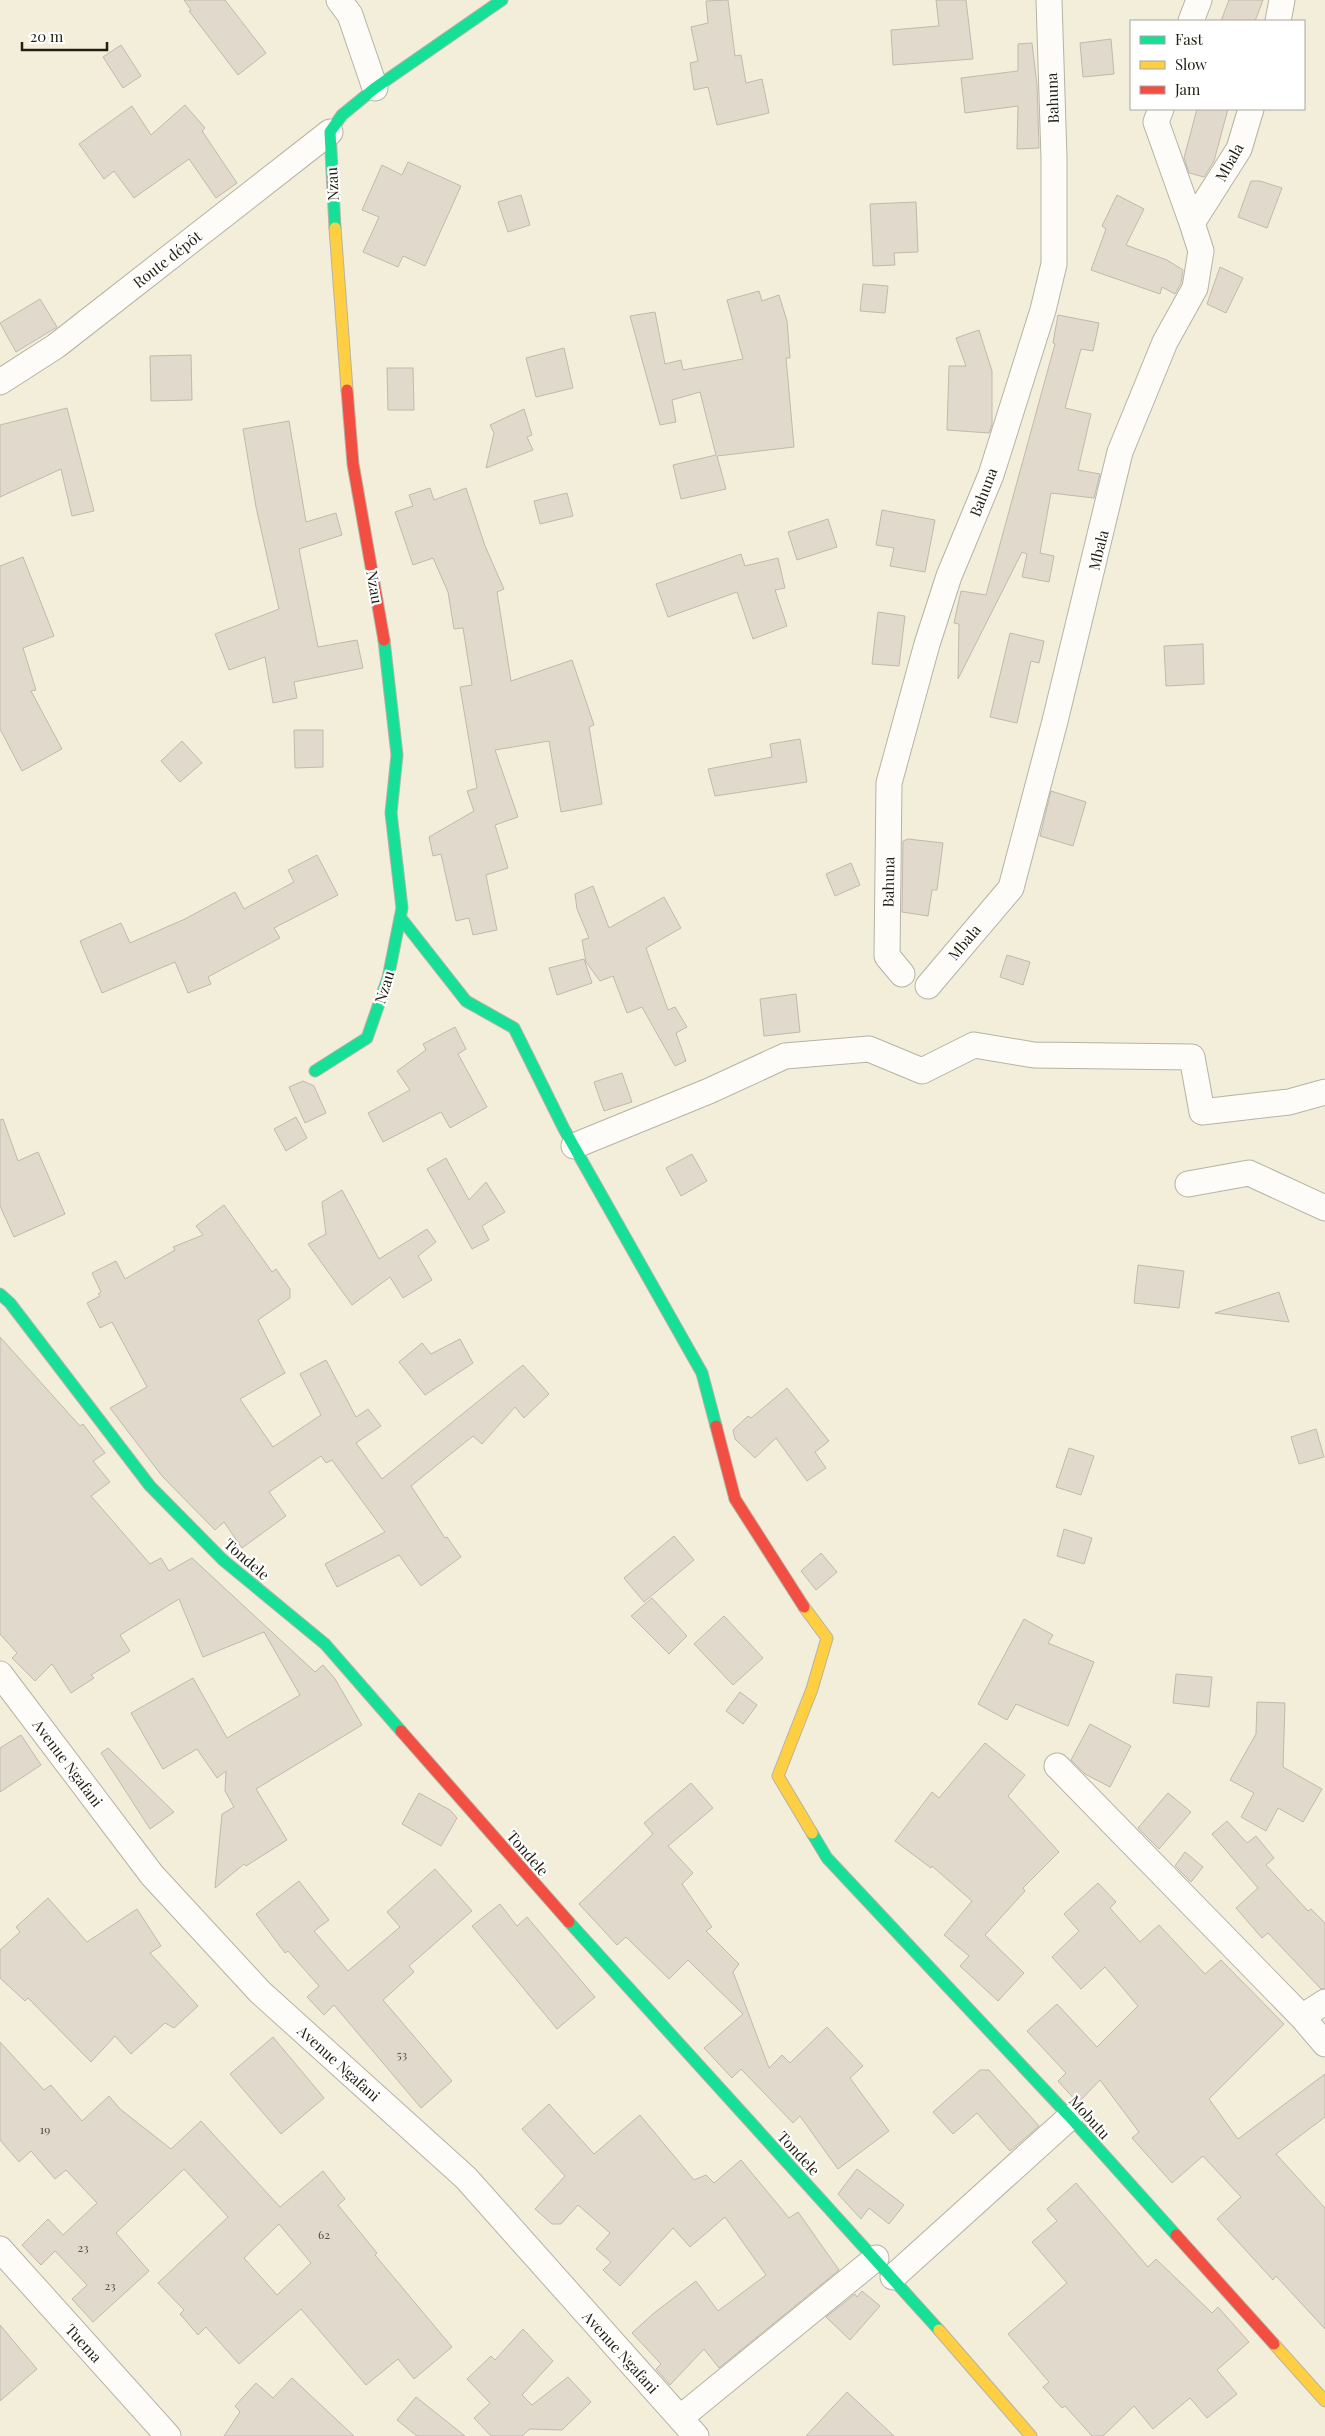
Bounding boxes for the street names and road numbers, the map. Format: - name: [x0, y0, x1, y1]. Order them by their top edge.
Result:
- street label: Bahuna: [1041, 72, 1063, 124]
- street label: Mbala: [1210, 139, 1248, 185]
- street label: Nzau: [321, 166, 343, 201]
- street label: Route dépôt: [129, 226, 206, 292]
- street label: Bahuna: [965, 464, 1002, 519]
- street label: Mbala: [1083, 527, 1113, 572]
- street label: Nzau: [362, 569, 388, 606]
- street label: Bahuna: [878, 856, 898, 908]
- street label: Mbala: [943, 920, 985, 964]
- street label: Nzau: [370, 968, 399, 1006]
- street label: Tondele: [220, 1534, 274, 1584]
- street label: Avenue Ngafani: [28, 1714, 108, 1811]
- street label: Tondele: [503, 1826, 553, 1880]
- street label: Avenue Ngafani: [293, 2020, 385, 2106]
- street label: Mobutu: [1065, 2091, 1115, 2143]
- street label: Tondele: [773, 2126, 825, 2180]
- street label: Avenue Ngafani: [578, 2306, 664, 2398]
- street label: Tuema: [61, 2319, 107, 2367]

